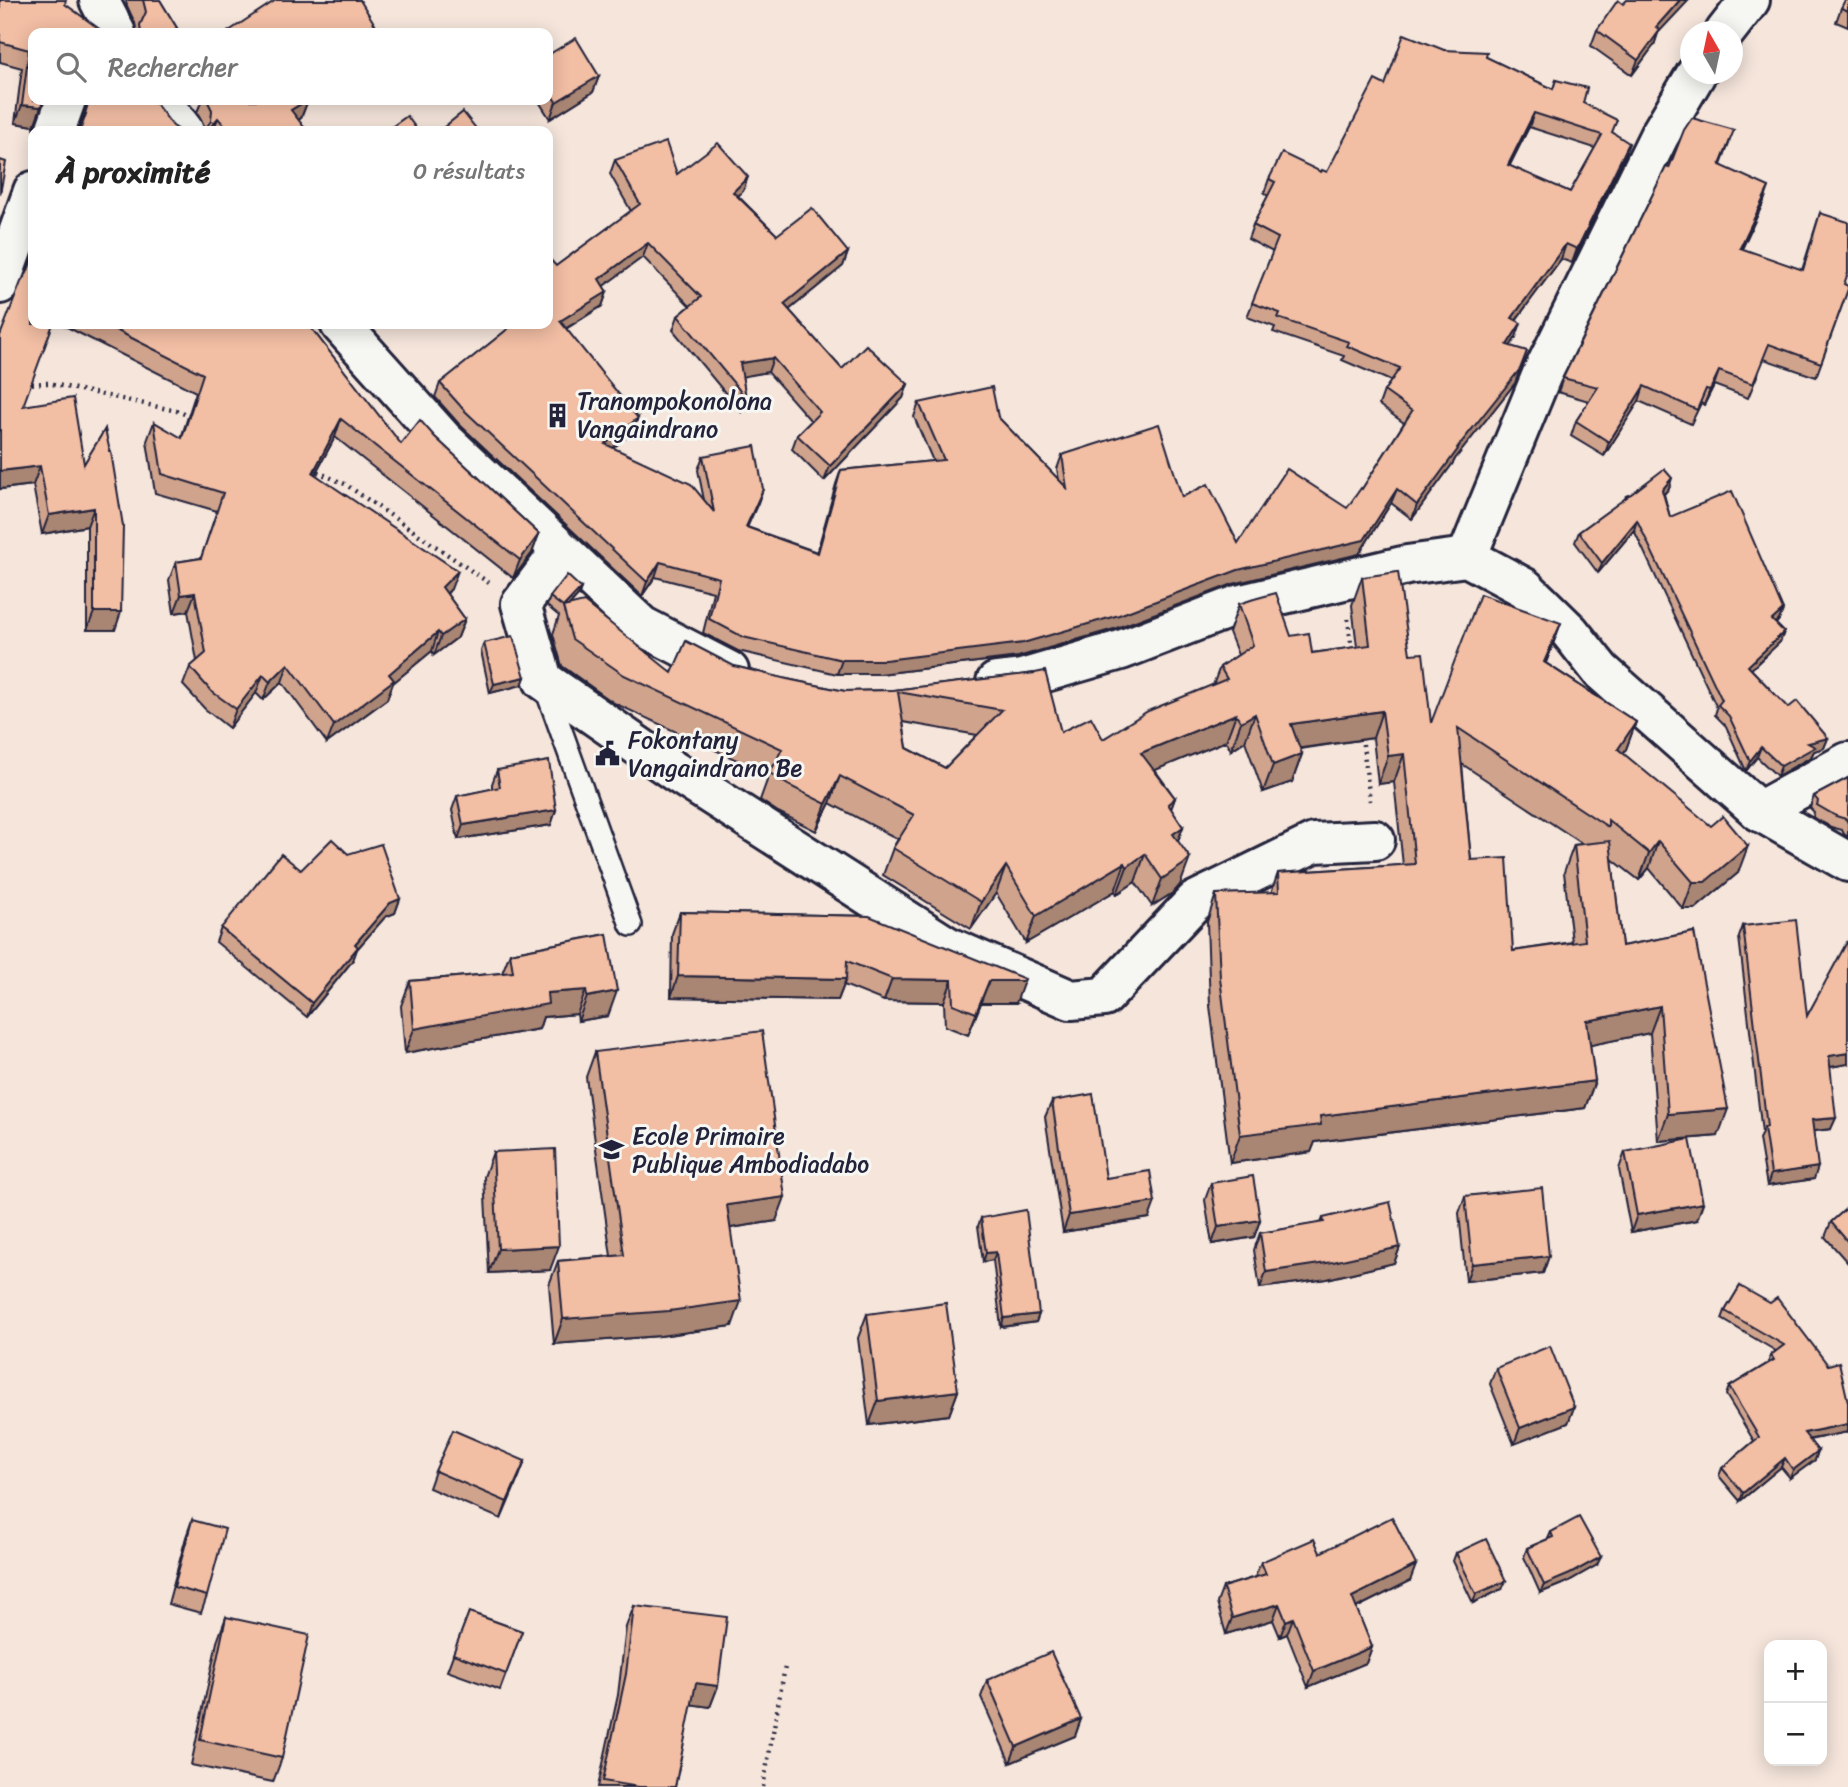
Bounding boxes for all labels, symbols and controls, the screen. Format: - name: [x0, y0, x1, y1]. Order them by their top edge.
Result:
- north arrow: [1680, 21, 1743, 84]
- search box: [28, 28, 553, 105]
- text: Rechercher: [108, 44, 238, 90]
- icon: search: [52, 48, 90, 86]
- text: À proximité: [56, 145, 210, 199]
- text: 0 résultats: [413, 151, 525, 192]
- place label: Tranompokonolona Vangaindrano: [577, 380, 772, 450]
- building icon: Tranompokonolona Vangaindrano: [543, 401, 571, 429]
- place label: Fokontany Vangaindrano Be: [628, 719, 803, 789]
- public building icon: Fokontany Vangaindrano Be: [594, 740, 622, 768]
- place label: Ecole Primaire Publique Ambodiadabo: [632, 1115, 869, 1185]
- school or university icon: Ecole Primaire Publique Ambodiadabo: [598, 1136, 626, 1164]
- map controls: [1764, 1640, 1827, 1766]
- button: +: [1764, 1640, 1827, 1703]
- button: −: [1764, 1703, 1827, 1766]

